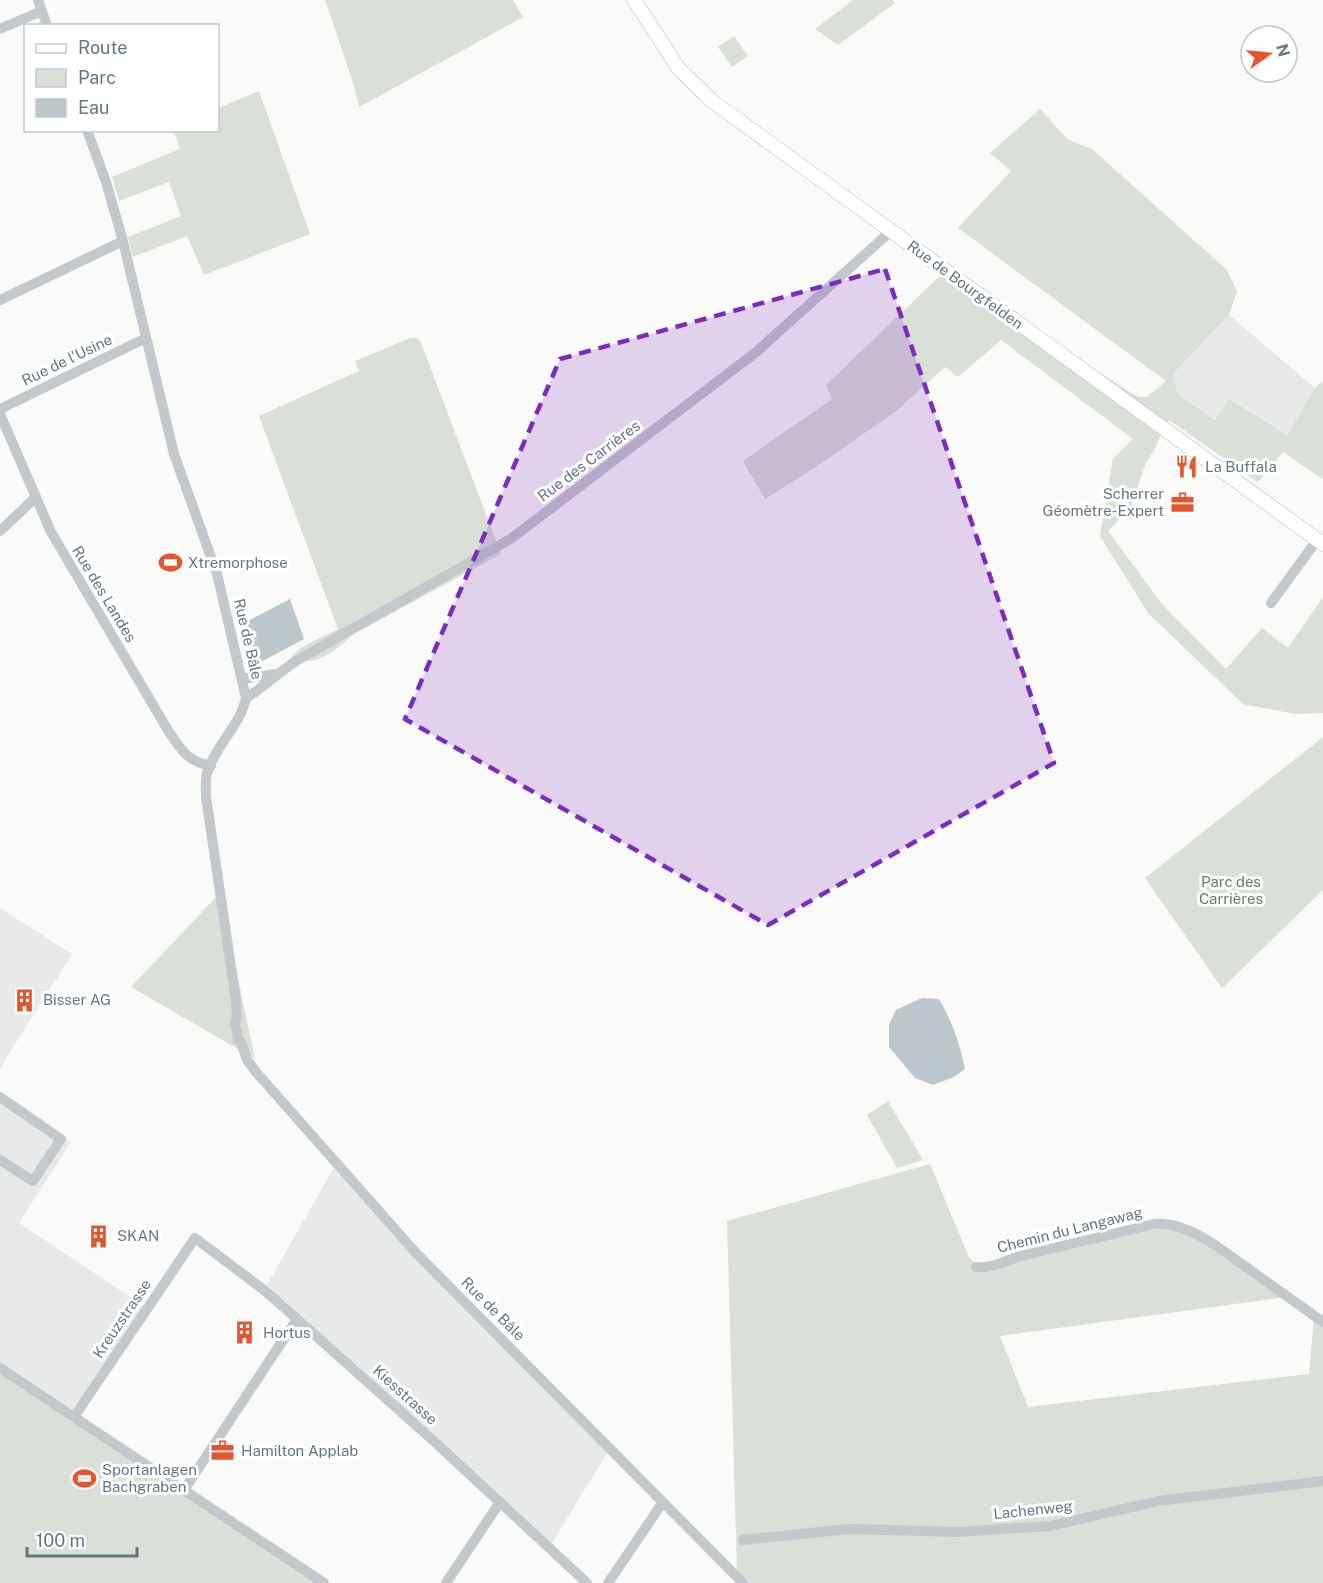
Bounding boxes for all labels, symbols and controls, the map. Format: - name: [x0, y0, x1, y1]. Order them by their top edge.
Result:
- legend: [24, 24, 219, 132]
- north arrow: [1239, 24, 1299, 84]
- text: Route: [78, 37, 127, 58]
- text: N: [1272, 42, 1294, 59]
- text: Parc: [78, 67, 116, 88]
- text: Eau: [78, 97, 109, 118]
- street label: Rue de Bourgfelden: [904, 237, 1026, 332]
- street label: Rue de l'Usine: [19, 330, 115, 389]
- street label: Rue des Carrières: [534, 417, 643, 505]
- restaurant icon: La Buffala: [1174, 454, 1200, 480]
- place label: La Buffala: [1205, 458, 1277, 475]
- place label: Scherrer Géomètre-Expert: [1042, 485, 1164, 519]
- office icon: Scherrer Géomètre-Expert: [1169, 490, 1195, 516]
- street label: Rue des Landes: [69, 542, 140, 645]
- sports icon: Xtremorphose: [157, 550, 183, 576]
- place label: Xtremorphose: [188, 554, 288, 571]
- street label: Rue de Bâle: [231, 597, 266, 681]
- park label: Parc des Carrières: [1199, 873, 1263, 907]
- building icon: Bisser AG: [12, 987, 38, 1013]
- place label: Bisser AG: [43, 991, 111, 1008]
- street label: Chemin du Langawag: [995, 1203, 1144, 1256]
- building icon: SKAN: [86, 1223, 112, 1249]
- place label: SKAN: [117, 1227, 159, 1244]
- street label: Rue de Bâle: [458, 1273, 529, 1344]
- street label: Kreuzstrasse: [89, 1276, 154, 1361]
- building icon: Hortus: [232, 1320, 258, 1346]
- place label: Hortus: [263, 1324, 311, 1341]
- street label: Kiesstrasse: [370, 1361, 441, 1428]
- office icon: Hamilton Applab: [210, 1438, 236, 1464]
- place label: Hamilton Applab: [241, 1442, 358, 1459]
- place label: Sportanlagen Bachgraben: [102, 1461, 197, 1495]
- sports icon: Sportanlagen Bachgraben: [71, 1466, 97, 1492]
- street label: Lachenweg: [992, 1497, 1073, 1522]
- scale bar: [27, 1520, 136, 1558]
- text: 100 m: [36, 1530, 85, 1551]

